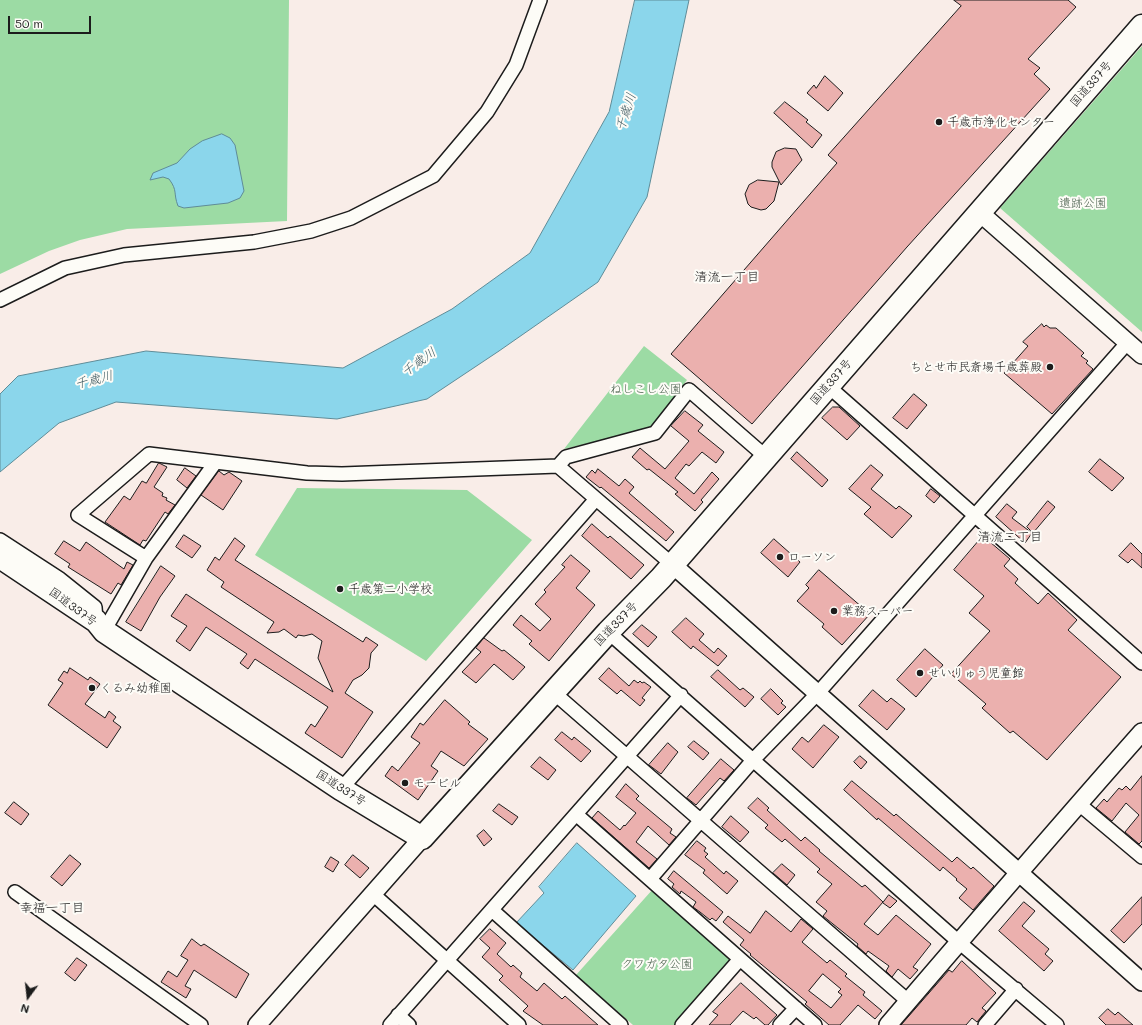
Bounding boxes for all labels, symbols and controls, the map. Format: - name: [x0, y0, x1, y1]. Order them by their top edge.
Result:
- scale bar: [10, 8, 93, 34]
- text: 50 m: [15, 15, 43, 31]
- street label: 国道337号: [1067, 58, 1115, 110]
- water label: 千歳川: [613, 91, 639, 133]
- place label: 千歳市浄化センター: [947, 115, 1055, 129]
- marker: 千歳市浄化センター: [934, 117, 944, 127]
- park label: 遺跡公園: [1059, 196, 1107, 210]
- district label: 清流一丁目: [695, 269, 759, 285]
- water label: 千歳川: [399, 344, 439, 380]
- street label: 国道337号: [807, 356, 855, 408]
- place label: ちとせ市民斎場千歳葬殿: [910, 360, 1042, 374]
- marker: ちとせ市民斎場千歳葬殿: [1045, 362, 1055, 372]
- water label: 千歳川: [73, 368, 115, 392]
- park label: ねしこし公園: [610, 382, 682, 396]
- district label: 清流二丁目: [978, 529, 1042, 545]
- place label: ローソン: [788, 550, 836, 564]
- marker: ローソン: [775, 552, 785, 562]
- place label: 千歳第二小学校: [348, 582, 432, 596]
- marker: 千歳第二小学校: [335, 584, 345, 594]
- street label: 国道337号: [46, 585, 100, 629]
- street label: 国道337号: [591, 599, 641, 649]
- place label: 業務スーパー: [842, 604, 914, 618]
- marker: 業務スーパー: [829, 606, 839, 616]
- place label: せいりゅう児童館: [928, 666, 1024, 680]
- marker: せいりゅう児童館: [915, 668, 925, 678]
- place label: くるみ幼稚園: [100, 681, 172, 695]
- marker: くるみ幼稚園: [87, 683, 97, 693]
- street label: 国道337号: [313, 767, 369, 809]
- place label: モービル: [413, 776, 461, 790]
- marker: モービル: [400, 778, 410, 788]
- district label: 幸福一丁目: [20, 900, 84, 916]
- park label: クワガタ公園: [621, 957, 693, 971]
- north arrow: [8, 977, 48, 1017]
- text: N: [19, 1001, 31, 1017]

